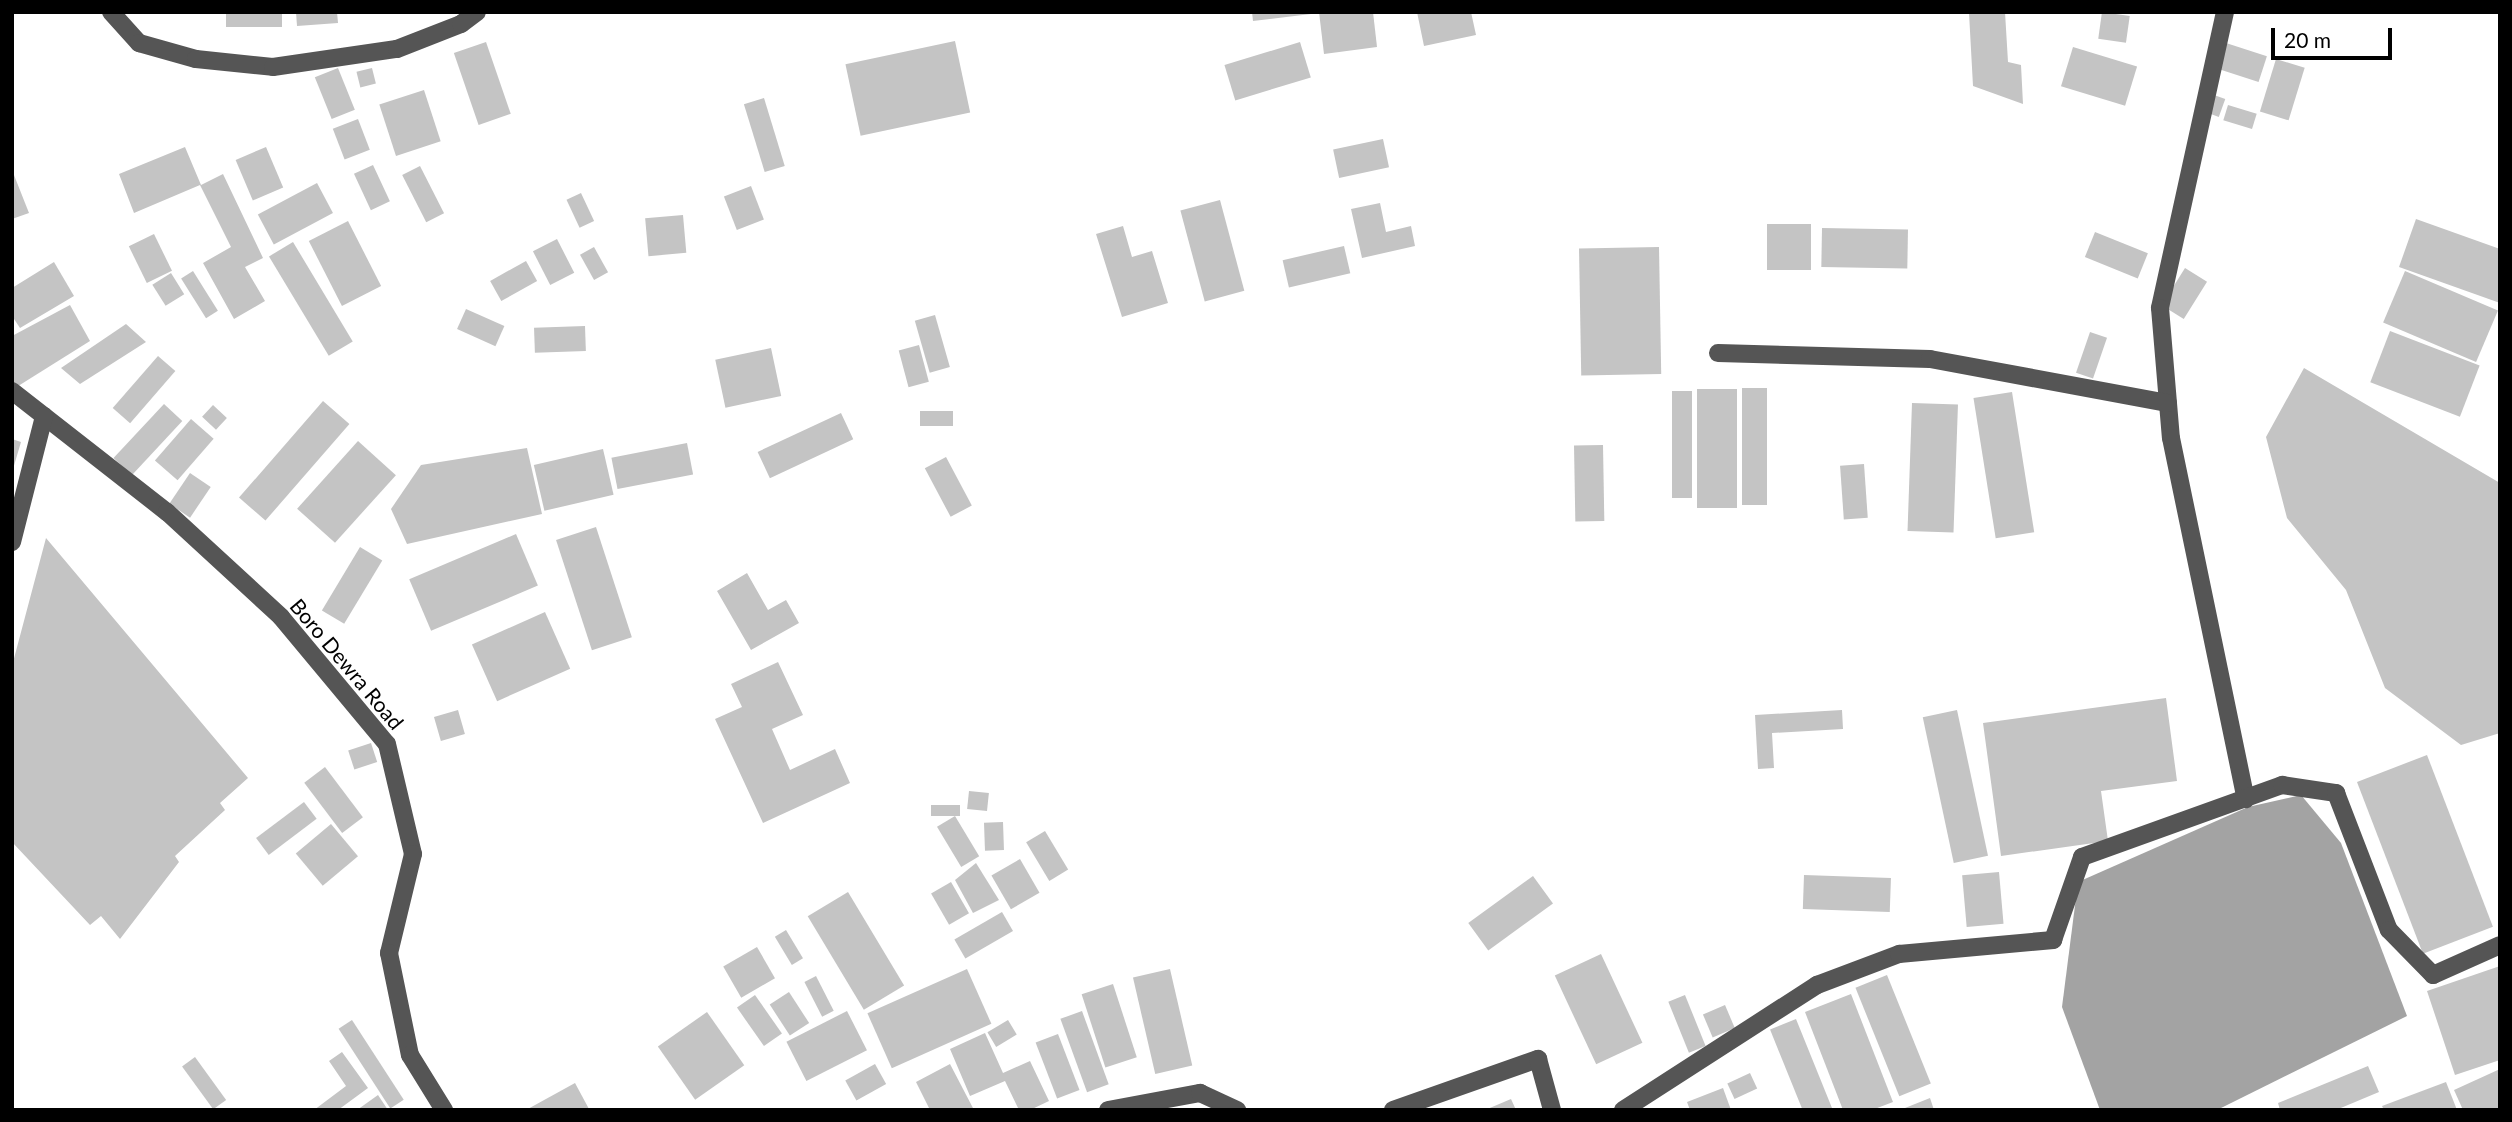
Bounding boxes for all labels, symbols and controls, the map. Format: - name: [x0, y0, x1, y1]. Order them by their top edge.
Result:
- scale bar: [2274, 14, 2395, 58]
- text: 20 m: [2284, 27, 2331, 52]
- street label: Boro Dewra Road: [285, 593, 409, 735]

